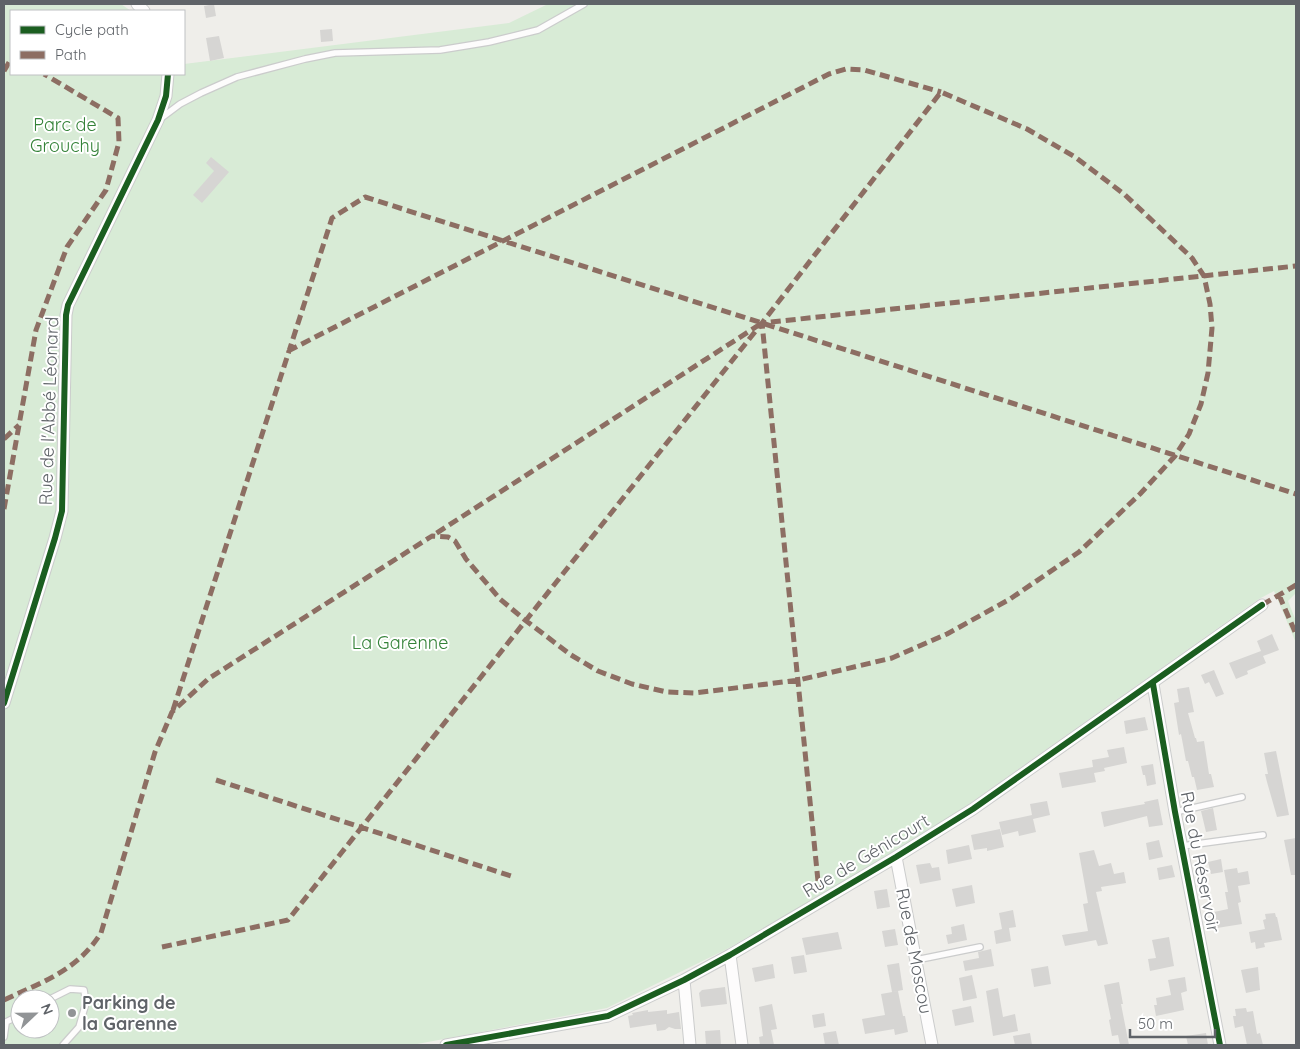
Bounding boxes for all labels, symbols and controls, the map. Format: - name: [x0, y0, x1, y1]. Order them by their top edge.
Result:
- legend: [10, 10, 185, 75]
- text: Cycle path: [55, 20, 129, 39]
- text: Path: [55, 45, 87, 64]
- park label: Parc de Grouchy: [30, 113, 100, 157]
- street label: Rue de l'Abbé Léonard: [34, 316, 63, 506]
- park label: La Garenne: [352, 631, 448, 654]
- street label: Rue du Réservoir: [1176, 789, 1225, 934]
- street label: Rue de Génicourt: [798, 809, 933, 902]
- street label: Rue de Moscou: [891, 886, 938, 1016]
- north arrow: [10, 989, 60, 1039]
- place label: Parking de la Garenne: [82, 991, 177, 1035]
- text: N: [37, 1001, 57, 1017]
- scale bar: [1130, 1006, 1215, 1038]
- marker: Parking de la Garenne: [66, 1007, 78, 1019]
- text: 50 m: [1138, 1014, 1173, 1033]

